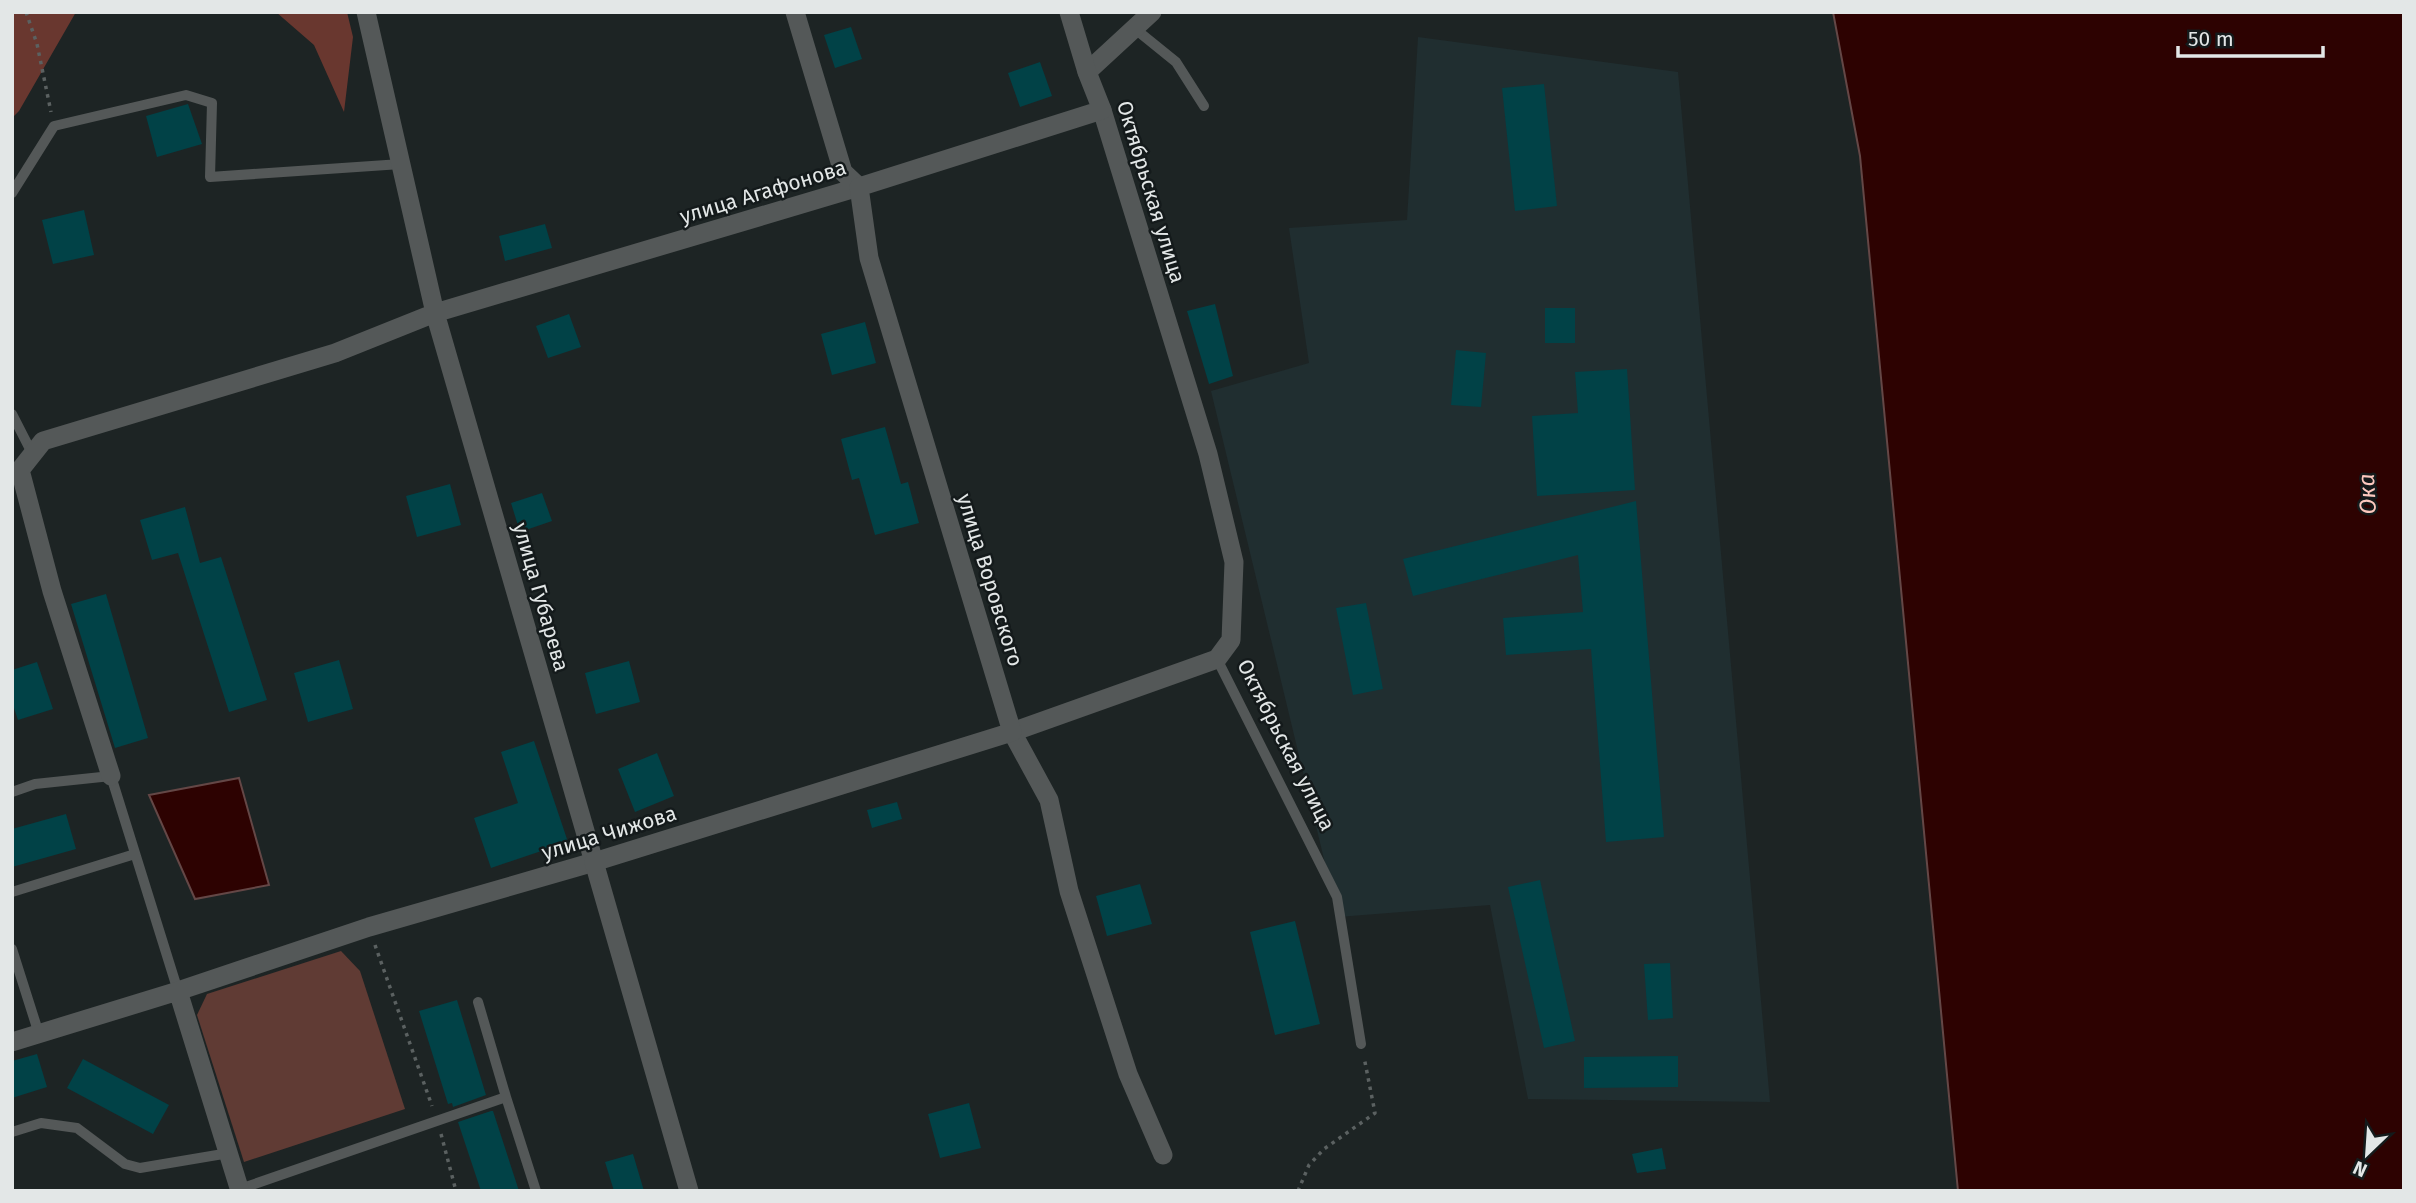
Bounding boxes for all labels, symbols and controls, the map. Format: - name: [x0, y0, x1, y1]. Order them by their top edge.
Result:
- scale bar: [2178, 14, 2323, 58]
- text: 50 m: [2188, 26, 2234, 52]
- street label: Октябрьская улица: [1111, 98, 1191, 286]
- street label: улица Агафонова: [677, 154, 849, 230]
- water label: Ока: [2352, 473, 2382, 515]
- street label: улица Воровского: [951, 490, 1029, 670]
- street label: улица Губарева: [507, 520, 575, 674]
- street label: Октябрьская улица: [1231, 655, 1341, 835]
- street label: улица Чижова: [538, 800, 680, 866]
- north arrow: [2332, 1119, 2402, 1189]
- text: N: [2349, 1156, 2371, 1182]

